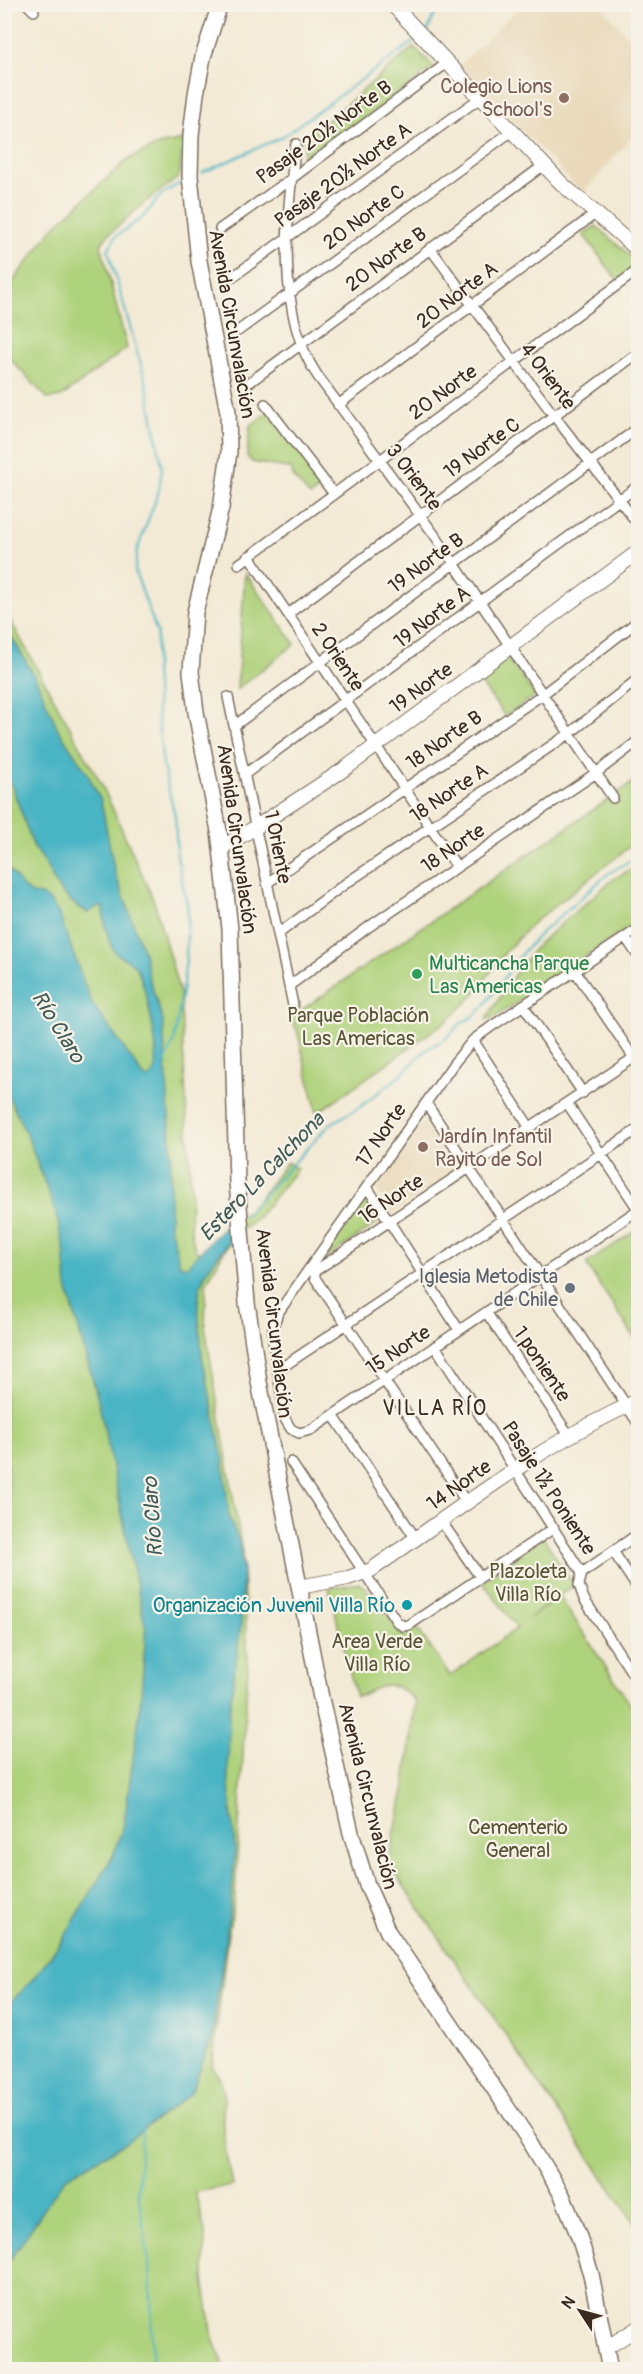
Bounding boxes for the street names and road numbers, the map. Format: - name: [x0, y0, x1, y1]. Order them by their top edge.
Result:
- street label: Pasaje 20½ Norte B: [251, 74, 397, 190]
- street label: Pasaje 20½ Norte A: [270, 117, 416, 233]
- street label: 20 Norte C: [318, 179, 410, 255]
- street label: 20 Norte B: [341, 221, 431, 297]
- street label: Avenida Circunvalación: [203, 228, 261, 420]
- street label: 20 Norte A: [411, 256, 503, 334]
- street label: 4 Oriente: [515, 337, 581, 415]
- street label: 20 Norte: [404, 359, 482, 425]
- street label: 19 Norte C: [439, 412, 525, 484]
- street label: 3 Oriente: [381, 439, 447, 516]
- street label: 19 Norte B: [383, 527, 469, 599]
- street label: 19 Norte A: [389, 580, 475, 654]
- street label: 2 Oriente: [306, 618, 370, 696]
- street label: 19 Norte: [385, 657, 457, 719]
- street label: 18 Norte B: [401, 705, 487, 775]
- street label: Avenida Circunvalación: [211, 742, 263, 936]
- street label: 18 Norte A: [405, 758, 493, 828]
- street label: 1 Oriente: [259, 808, 297, 886]
- street label: 18 Norte: [416, 818, 490, 878]
- street label: 17 Norte: [350, 1098, 412, 1172]
- street label: 16 Norte: [354, 1168, 428, 1230]
- street label: Avenida Circunvalación: [250, 1226, 298, 1420]
- street label: 15 Norte: [361, 1319, 435, 1381]
- street label: 1 poniente: [508, 1322, 576, 1407]
- street label: Pasaje 1½ Poniente: [496, 1416, 602, 1560]
- street label: 14 Norte: [422, 1454, 496, 1516]
- street label: Avenida Circunvalación: [333, 1700, 403, 1892]

